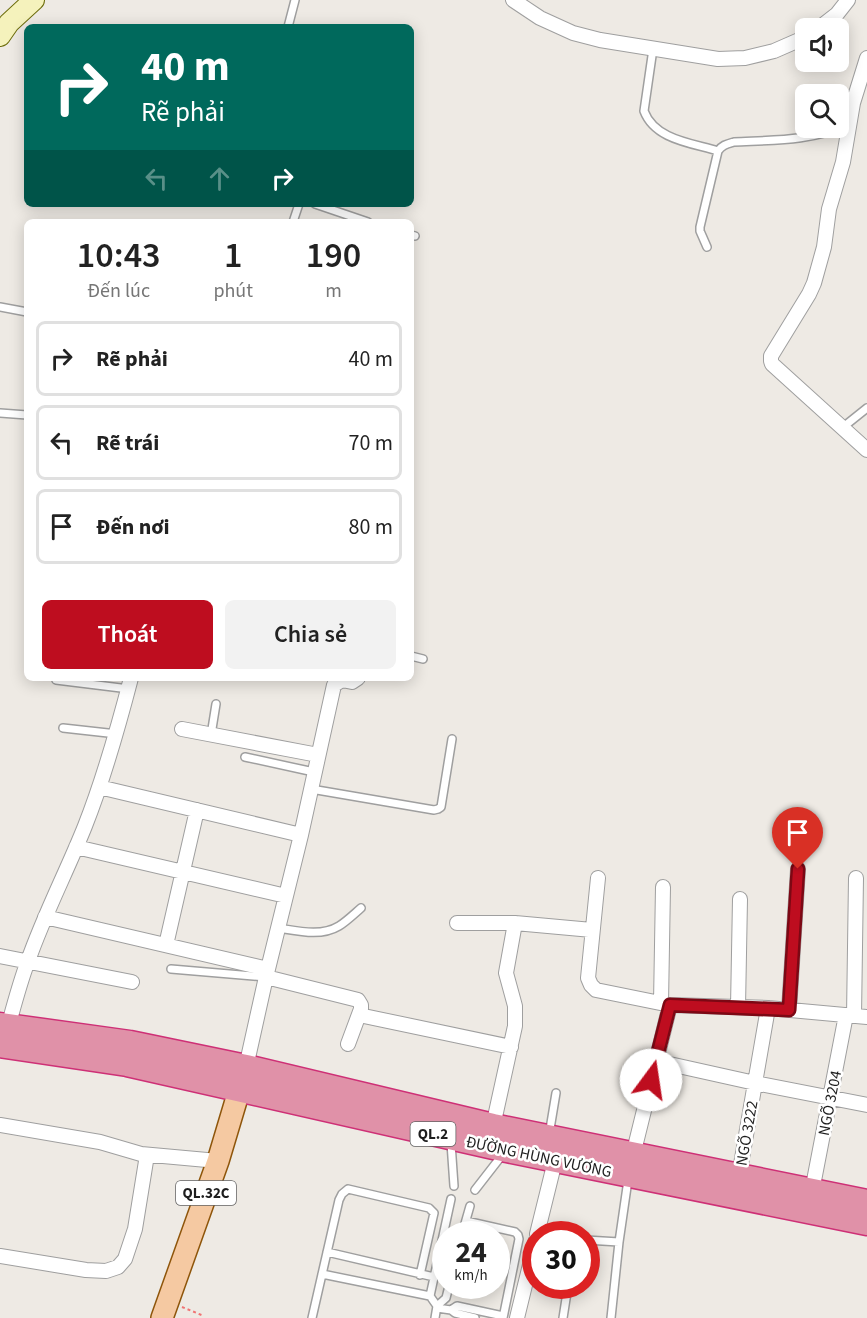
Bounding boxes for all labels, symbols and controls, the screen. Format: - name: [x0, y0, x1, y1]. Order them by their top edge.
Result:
- map controls: [795, 18, 849, 138]
- button: sound: [795, 18, 849, 72]
- text: 40 m: [141, 37, 230, 97]
- icon: right: [42, 48, 120, 126]
- button: search: [795, 84, 849, 138]
- text: Rẽ phải: [141, 93, 225, 132]
- icon: left: [140, 162, 173, 195]
- icon: ahead: [203, 162, 236, 195]
- icon: right: [266, 162, 299, 195]
- text: 10:43: [77, 230, 161, 281]
- text: 1: [224, 230, 242, 281]
- text: 190: [306, 230, 361, 281]
- text: Đến lúc: [87, 277, 150, 305]
- text: phút: [213, 277, 253, 305]
- text: m: [325, 277, 342, 305]
- icon: right: [45, 342, 78, 375]
- text: Rẽ phải: [96, 343, 168, 375]
- text: 40 m: [348, 343, 393, 375]
- icon: left: [45, 426, 78, 459]
- text: Rẽ trái: [96, 427, 159, 459]
- text: 70 m: [348, 427, 393, 459]
- icon: arrive: [45, 510, 78, 543]
- text: Đến nơi: [96, 511, 170, 543]
- text: 80 m: [348, 511, 393, 543]
- button: Thoát: [42, 600, 213, 669]
- button: Chia sẻ: [225, 600, 396, 669]
- pin: [772, 807, 823, 869]
- icon: arrive: [781, 816, 814, 849]
- position arrow: [619, 1048, 683, 1112]
- street label: NGÕ 3204: [813, 1069, 847, 1138]
- street label: NGÕ 3222: [730, 1099, 764, 1168]
- road number: QL.2: [410, 1122, 456, 1146]
- street label: ĐƯỜNG HÙNG VƯƠNG: [464, 1131, 614, 1183]
- road number: QL.32C: [176, 1181, 236, 1205]
- speed limit sign: 30: [522, 1221, 600, 1299]
- text: 24: [455, 1231, 487, 1274]
- text: km/h: [454, 1265, 488, 1286]

